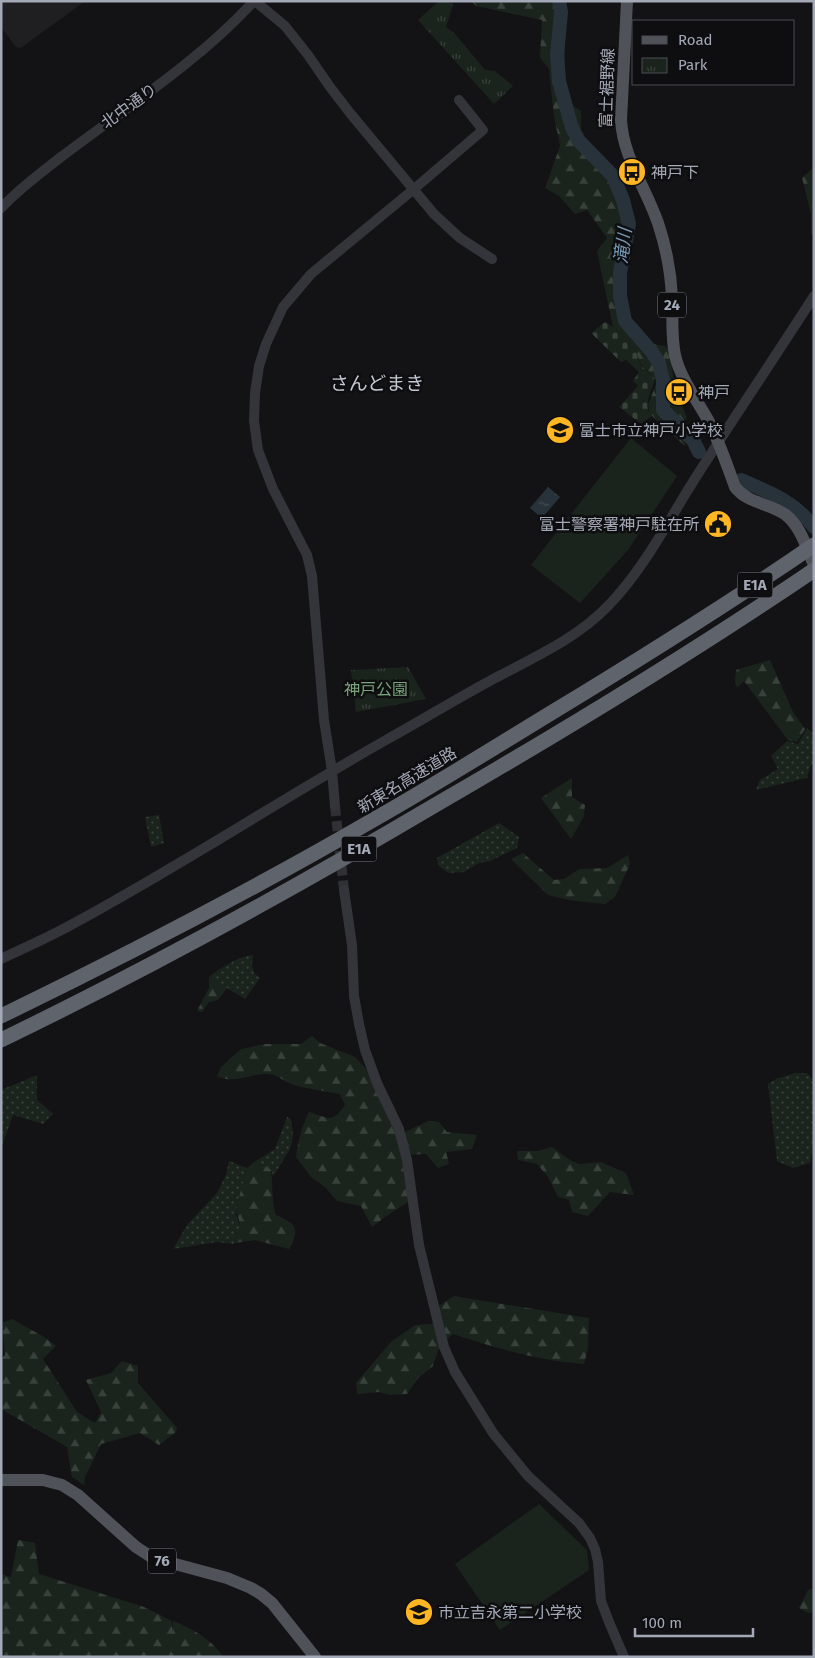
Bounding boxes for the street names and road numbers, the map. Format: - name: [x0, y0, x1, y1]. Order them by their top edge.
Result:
- street label: 富士裾野線: [596, 48, 618, 128]
- street label: 北中通り: [98, 80, 160, 132]
- road number: 24: [658, 292, 686, 318]
- road number: E1A: [738, 572, 772, 598]
- street label: 新東名高速道路: [354, 743, 460, 817]
- road number: E1A: [342, 836, 376, 862]
- road number: 76: [148, 1548, 176, 1574]

